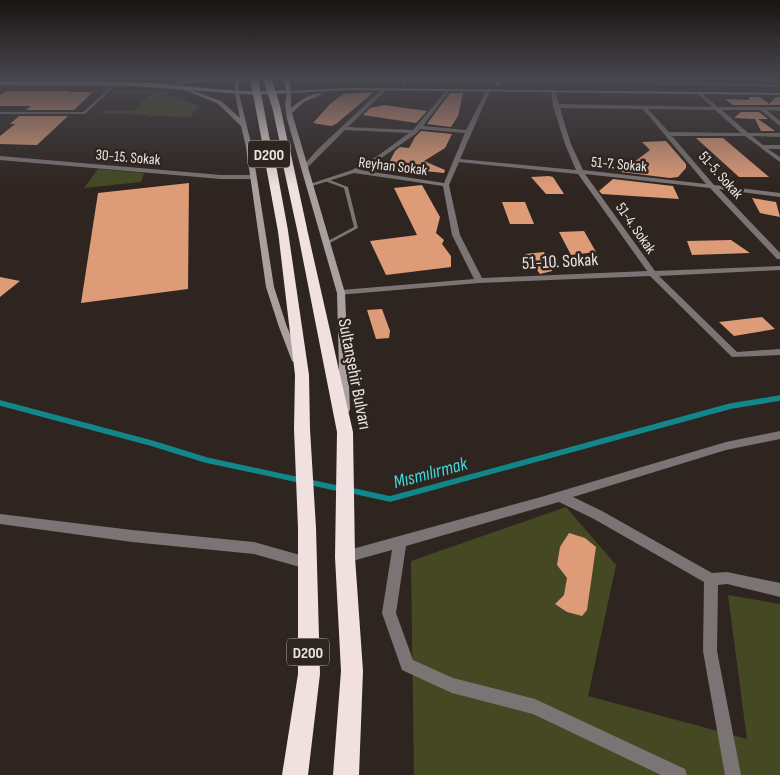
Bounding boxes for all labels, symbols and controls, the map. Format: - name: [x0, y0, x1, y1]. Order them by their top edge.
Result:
- road number: D200: [248, 140, 290, 168]
- street label: 30-15. Sokak: [95, 145, 161, 170]
- street label: 51-5. Sokak: [694, 147, 747, 203]
- street label: Reyhan Sokak: [357, 153, 429, 180]
- street label: 51-7. Sokak: [590, 153, 648, 176]
- street label: 51-4. Sokak: [611, 199, 660, 258]
- street label: 51-10. Sokak: [522, 249, 599, 274]
- street label: Sultanşehir Bulvarı: [333, 317, 376, 431]
- water label: Mısmılırmak: [391, 452, 471, 494]
- road number: D200: [287, 638, 329, 666]

